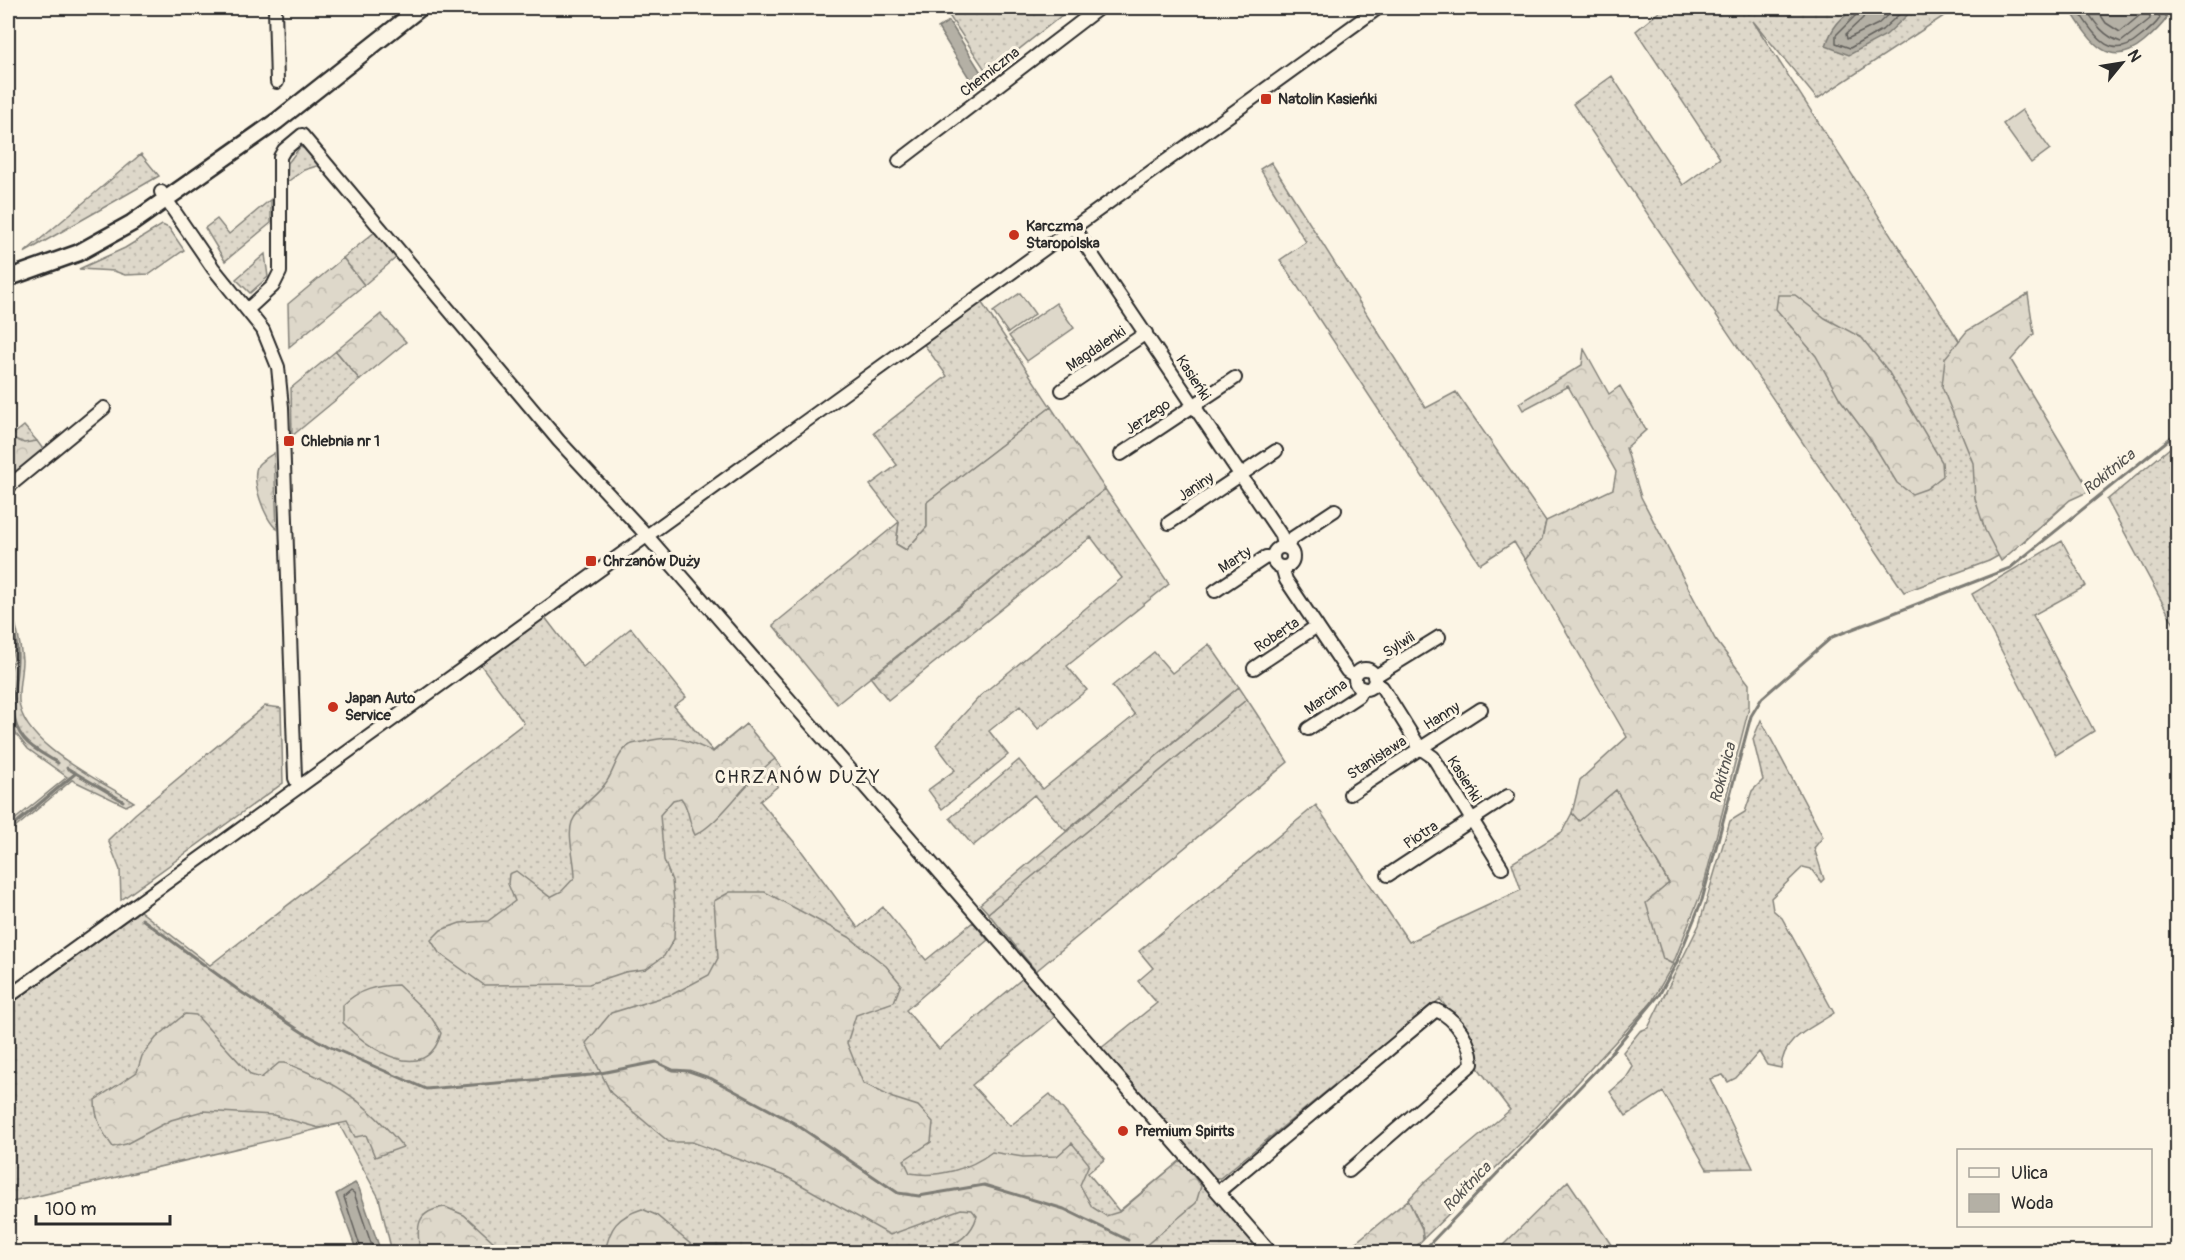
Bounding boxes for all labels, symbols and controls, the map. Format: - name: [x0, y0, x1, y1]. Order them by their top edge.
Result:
- north arrow: [2092, 33, 2152, 93]
- street label: Chemiczna: [956, 43, 1024, 101]
- text: N: [2123, 46, 2146, 66]
- place label: Natolin Kasieńki: [1278, 90, 1377, 109]
- marker: Natolin Kasieńki: [1259, 92, 1273, 106]
- place label: Karczma Staropolska: [1026, 217, 1100, 253]
- marker: Karczma Staropolska: [1007, 228, 1021, 242]
- street label: Magdalenki: [1063, 322, 1130, 376]
- street label: Kasieńki: [1171, 352, 1215, 405]
- street label: Jerzego: [1122, 395, 1174, 439]
- place label: Chlebnia nr 1: [301, 432, 380, 451]
- marker: Chlebnia nr 1: [282, 434, 296, 448]
- water label: Rokitnica: [2079, 444, 2140, 499]
- street label: Janiny: [1174, 468, 1218, 506]
- street label: Marty: [1215, 542, 1256, 578]
- place label: Chrzanów Duży: [603, 552, 701, 571]
- marker: Chrzanów Duży: [584, 554, 598, 568]
- street label: Roberta: [1251, 613, 1303, 657]
- street label: Sylwii: [1379, 628, 1419, 662]
- street label: Marcina: [1301, 675, 1351, 719]
- place label: Japan Auto Service: [345, 689, 415, 725]
- street label: Hanny: [1420, 697, 1464, 734]
- marker: Japan Auto Service: [326, 700, 340, 714]
- street label: Stanisława: [1344, 732, 1410, 784]
- water label: Rokitnica: [1705, 739, 1741, 805]
- street label: Kasieńki: [1443, 753, 1486, 806]
- district label: CHRZANÓW DUŻY: [715, 765, 881, 789]
- street label: Piotra: [1400, 817, 1442, 853]
- place label: Premium Spirits: [1135, 1122, 1235, 1141]
- marker: Premium Spirits: [1116, 1124, 1130, 1138]
- legend: [1957, 1149, 2152, 1227]
- water label: Rokitnica: [1439, 1157, 1497, 1216]
- text: Ulica: [2011, 1162, 2048, 1185]
- scale bar: [36, 1188, 170, 1226]
- text: Woda: [2011, 1192, 2053, 1215]
- text: 100 m: [45, 1198, 97, 1221]

